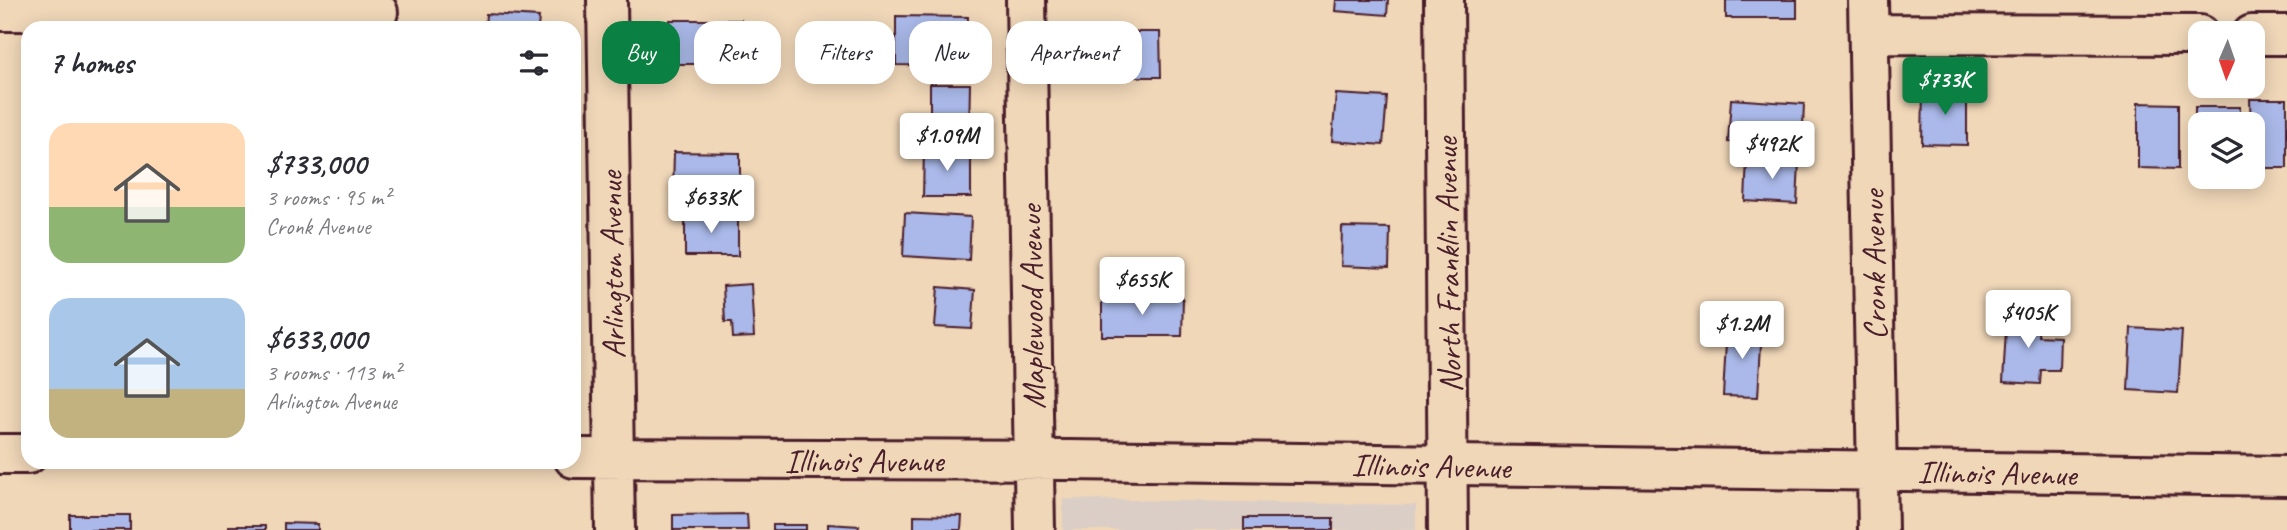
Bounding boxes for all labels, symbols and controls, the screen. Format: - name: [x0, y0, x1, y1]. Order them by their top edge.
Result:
- chip: Buy: [602, 21, 680, 84]
- chip: Rent: [694, 21, 781, 84]
- chip: Filters: [795, 21, 895, 84]
- chip: New: [909, 21, 992, 84]
- chip: Apartment: [1006, 21, 1142, 84]
- north arrow: [2188, 21, 2264, 98]
- map controls: [2188, 21, 2265, 189]
- text: 7 homes: [49, 44, 134, 82]
- icon: filters: [515, 44, 553, 82]
- pin: $733K: [1896, 58, 1994, 117]
- text: $733K: [1919, 65, 1972, 94]
- button: layers: [2188, 112, 2265, 189]
- pin: $1.09M: [890, 114, 1004, 173]
- text: $1.09M: [916, 121, 978, 150]
- pin: $492K: [1723, 122, 1821, 181]
- text: $492K: [1746, 129, 1798, 158]
- street label: North Franklin Avenue: [1425, 135, 1471, 393]
- text: $733,000: [266, 145, 366, 183]
- icon: home: [105, 151, 189, 235]
- street label: Arlington Avenue: [589, 169, 635, 359]
- pin: $633K: [662, 176, 760, 235]
- text: 3 rooms · 95 m²: [266, 183, 390, 212]
- text: $633K: [684, 183, 738, 212]
- street label: Cronk Avenue: [1852, 187, 1896, 340]
- street label: Maplewood Avenue: [1009, 202, 1055, 409]
- text: Cronk Avenue: [266, 212, 370, 241]
- pin: $655K: [1093, 258, 1191, 317]
- text: $655K: [1116, 265, 1168, 294]
- pin: $405K: [1979, 290, 2077, 350]
- text: $405K: [2002, 298, 2054, 327]
- pin: $1.2M: [1693, 302, 1791, 361]
- text: $1.2M: [1716, 309, 1768, 338]
- text: $633,000: [266, 320, 367, 358]
- icon: home: [105, 326, 189, 410]
- text: 3 rooms · 113 m²: [266, 358, 401, 387]
- text: Arlington Avenue: [266, 387, 397, 416]
- street label: Illinois Avenue: [784, 440, 946, 482]
- street label: Illinois Avenue: [1351, 444, 1513, 488]
- street label: Illinois Avenue: [1917, 451, 2079, 495]

